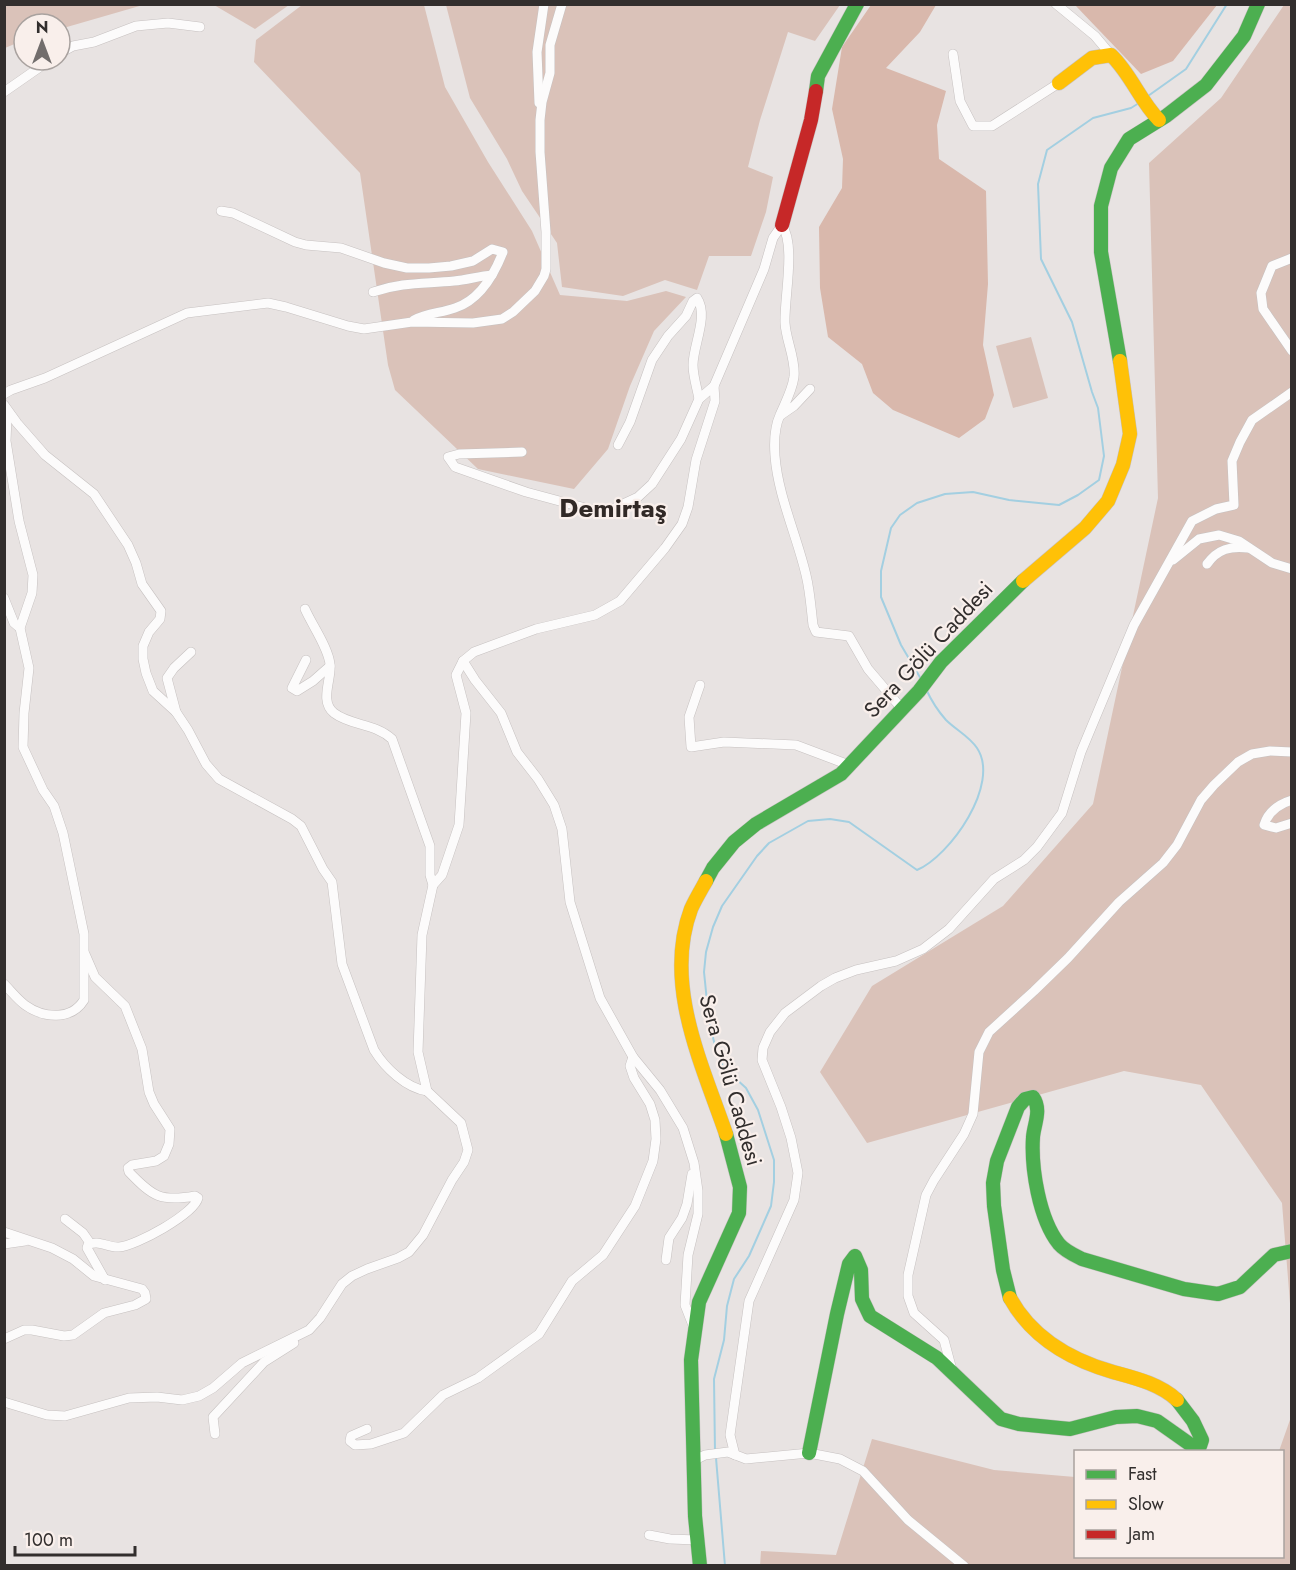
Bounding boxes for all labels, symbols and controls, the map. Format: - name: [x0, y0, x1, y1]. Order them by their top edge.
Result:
- north arrow: [12, 12, 72, 72]
- text: N: [36, 16, 48, 39]
- district label: Demirtaş: [559, 489, 667, 527]
- street label: Sera Gölü Caddesi: [856, 573, 1000, 725]
- street label: Sera Gölü Caddesi: [691, 990, 771, 1170]
- legend: [1074, 1450, 1284, 1558]
- text: Fast: [1128, 1461, 1157, 1487]
- text: Slow: [1128, 1491, 1165, 1517]
- scale bar: [15, 1519, 135, 1557]
- text: Jam: [1126, 1521, 1155, 1547]
- text: 100 m: [24, 1527, 73, 1553]

